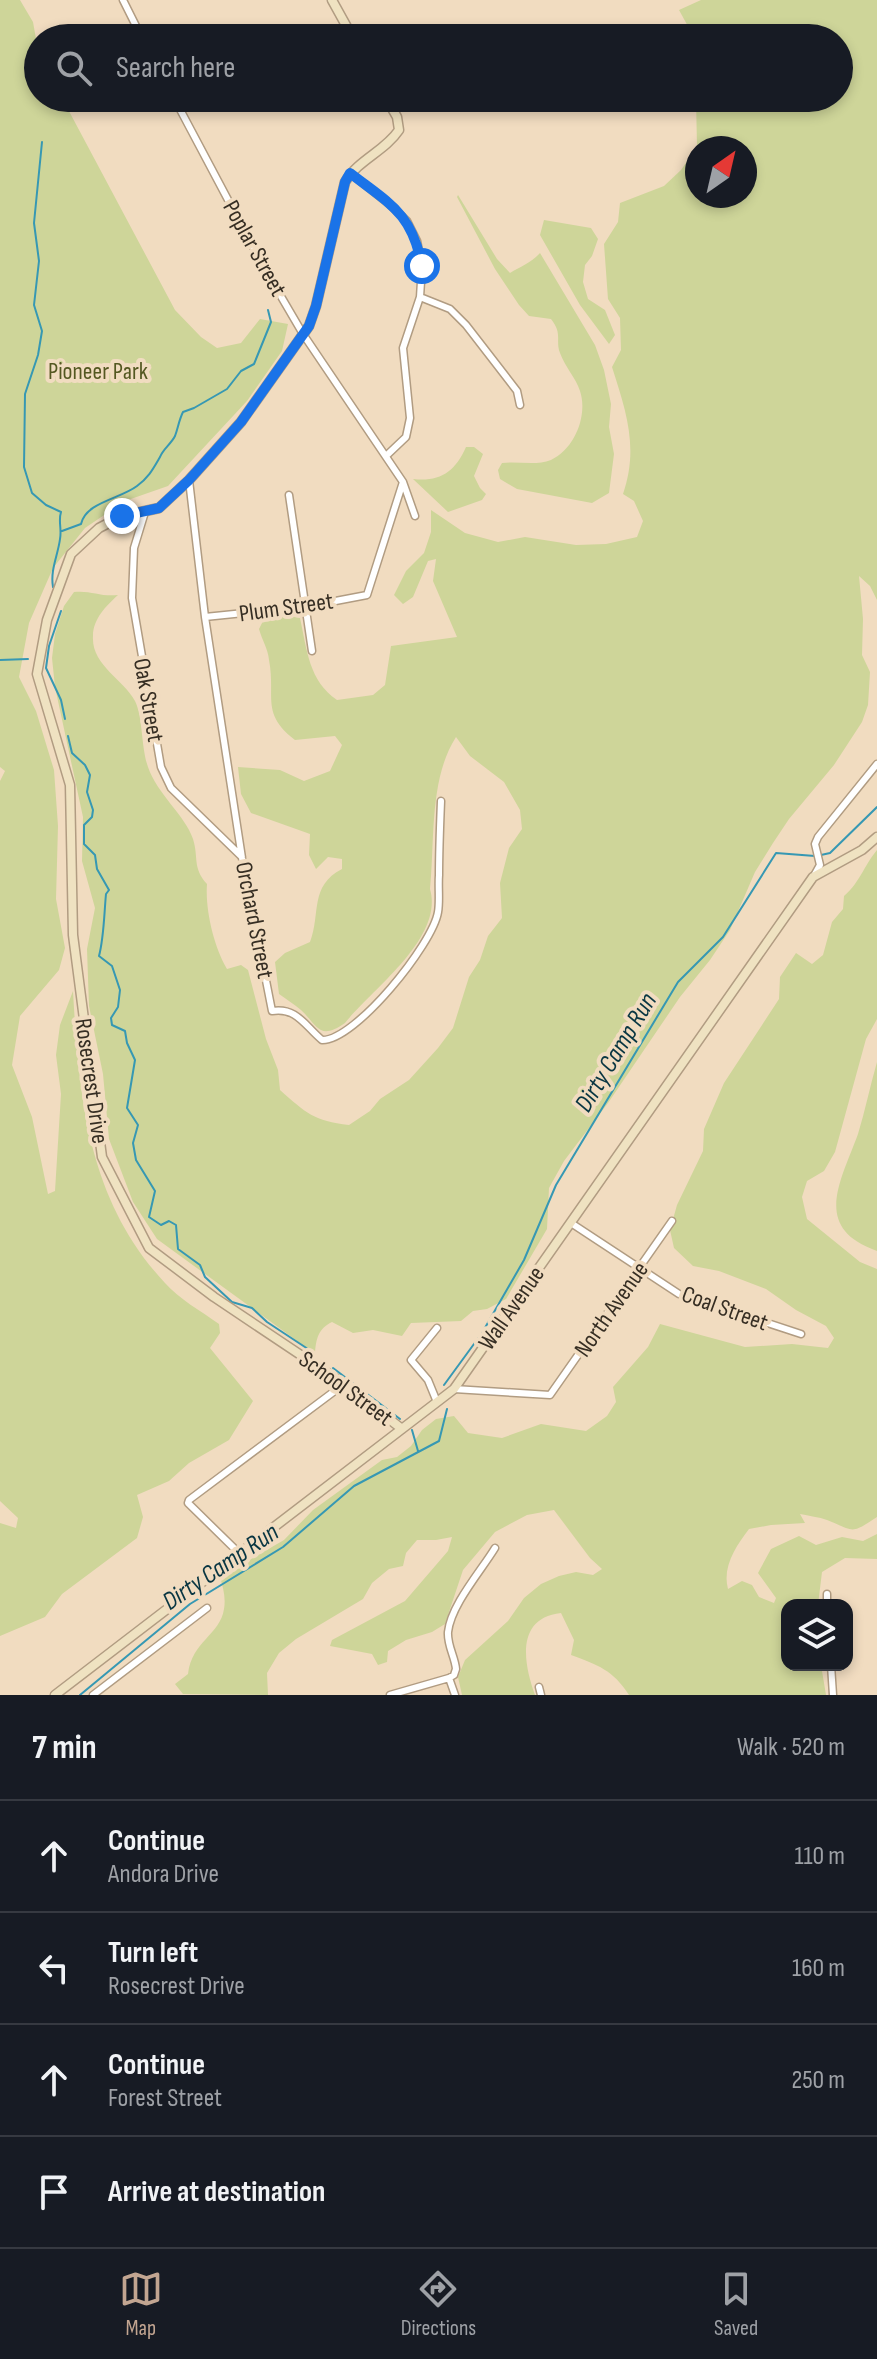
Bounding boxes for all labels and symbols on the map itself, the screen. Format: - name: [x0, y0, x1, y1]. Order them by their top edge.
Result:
- north arrow: [685, 136, 757, 208]
- street label: Poplar Street: [216, 195, 293, 301]
- route start: [404, 248, 440, 284]
- park label: Pioneer Park: [48, 357, 148, 386]
- route end: [104, 498, 140, 534]
- street label: Plum Street: [237, 587, 335, 628]
- street label: Oak Street: [127, 656, 170, 744]
- street label: Orchard Street: [229, 859, 280, 981]
- water label: Dirty Camp Run: [569, 988, 664, 1118]
- street label: Rosecrest Drive: [68, 1017, 115, 1146]
- street label: North Avenue: [568, 1256, 655, 1362]
- street label: Wall Avenue: [472, 1261, 551, 1356]
- street label: Coal Street: [678, 1280, 772, 1337]
- street label: School Street: [293, 1345, 398, 1432]
- water label: Dirty Camp Run: [157, 1517, 285, 1617]

